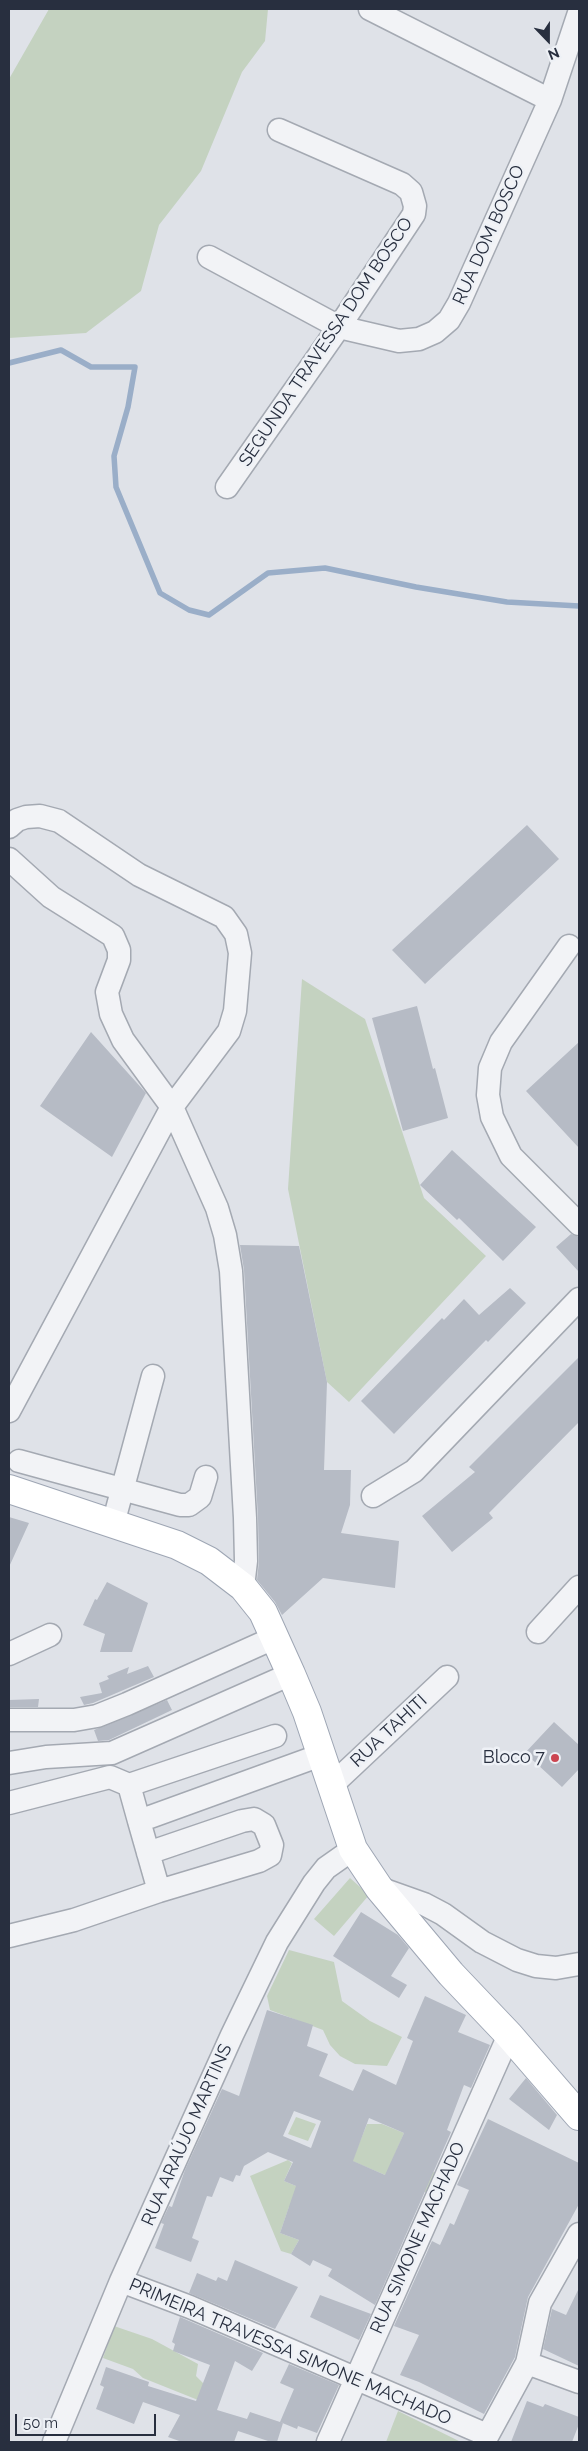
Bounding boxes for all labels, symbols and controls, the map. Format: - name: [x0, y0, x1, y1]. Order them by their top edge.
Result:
- north arrow: [523, 15, 573, 65]
- text: N: [546, 44, 562, 63]
- street label: RUA DOM BOSCO: [449, 162, 529, 308]
- street label: SEGUNDA TRAVESSA DOM BOSCO: [234, 214, 418, 470]
- street label: RUA TAHITI: [346, 1690, 432, 1772]
- place label: Bloco 7: [483, 1747, 545, 1769]
- marker: Bloco 7: [549, 1752, 561, 1764]
- street label: RUA ARAÚJO MARTINS: [137, 2041, 237, 2229]
- street label: RUA SIMONE MACHADO: [366, 2139, 470, 2337]
- street label: PRIMEIRA TRAVESSA SIMONE MACHADO: [126, 2274, 454, 2430]
- scale bar: [18, 2404, 159, 2436]
- text: 50 m: [23, 2414, 58, 2432]

